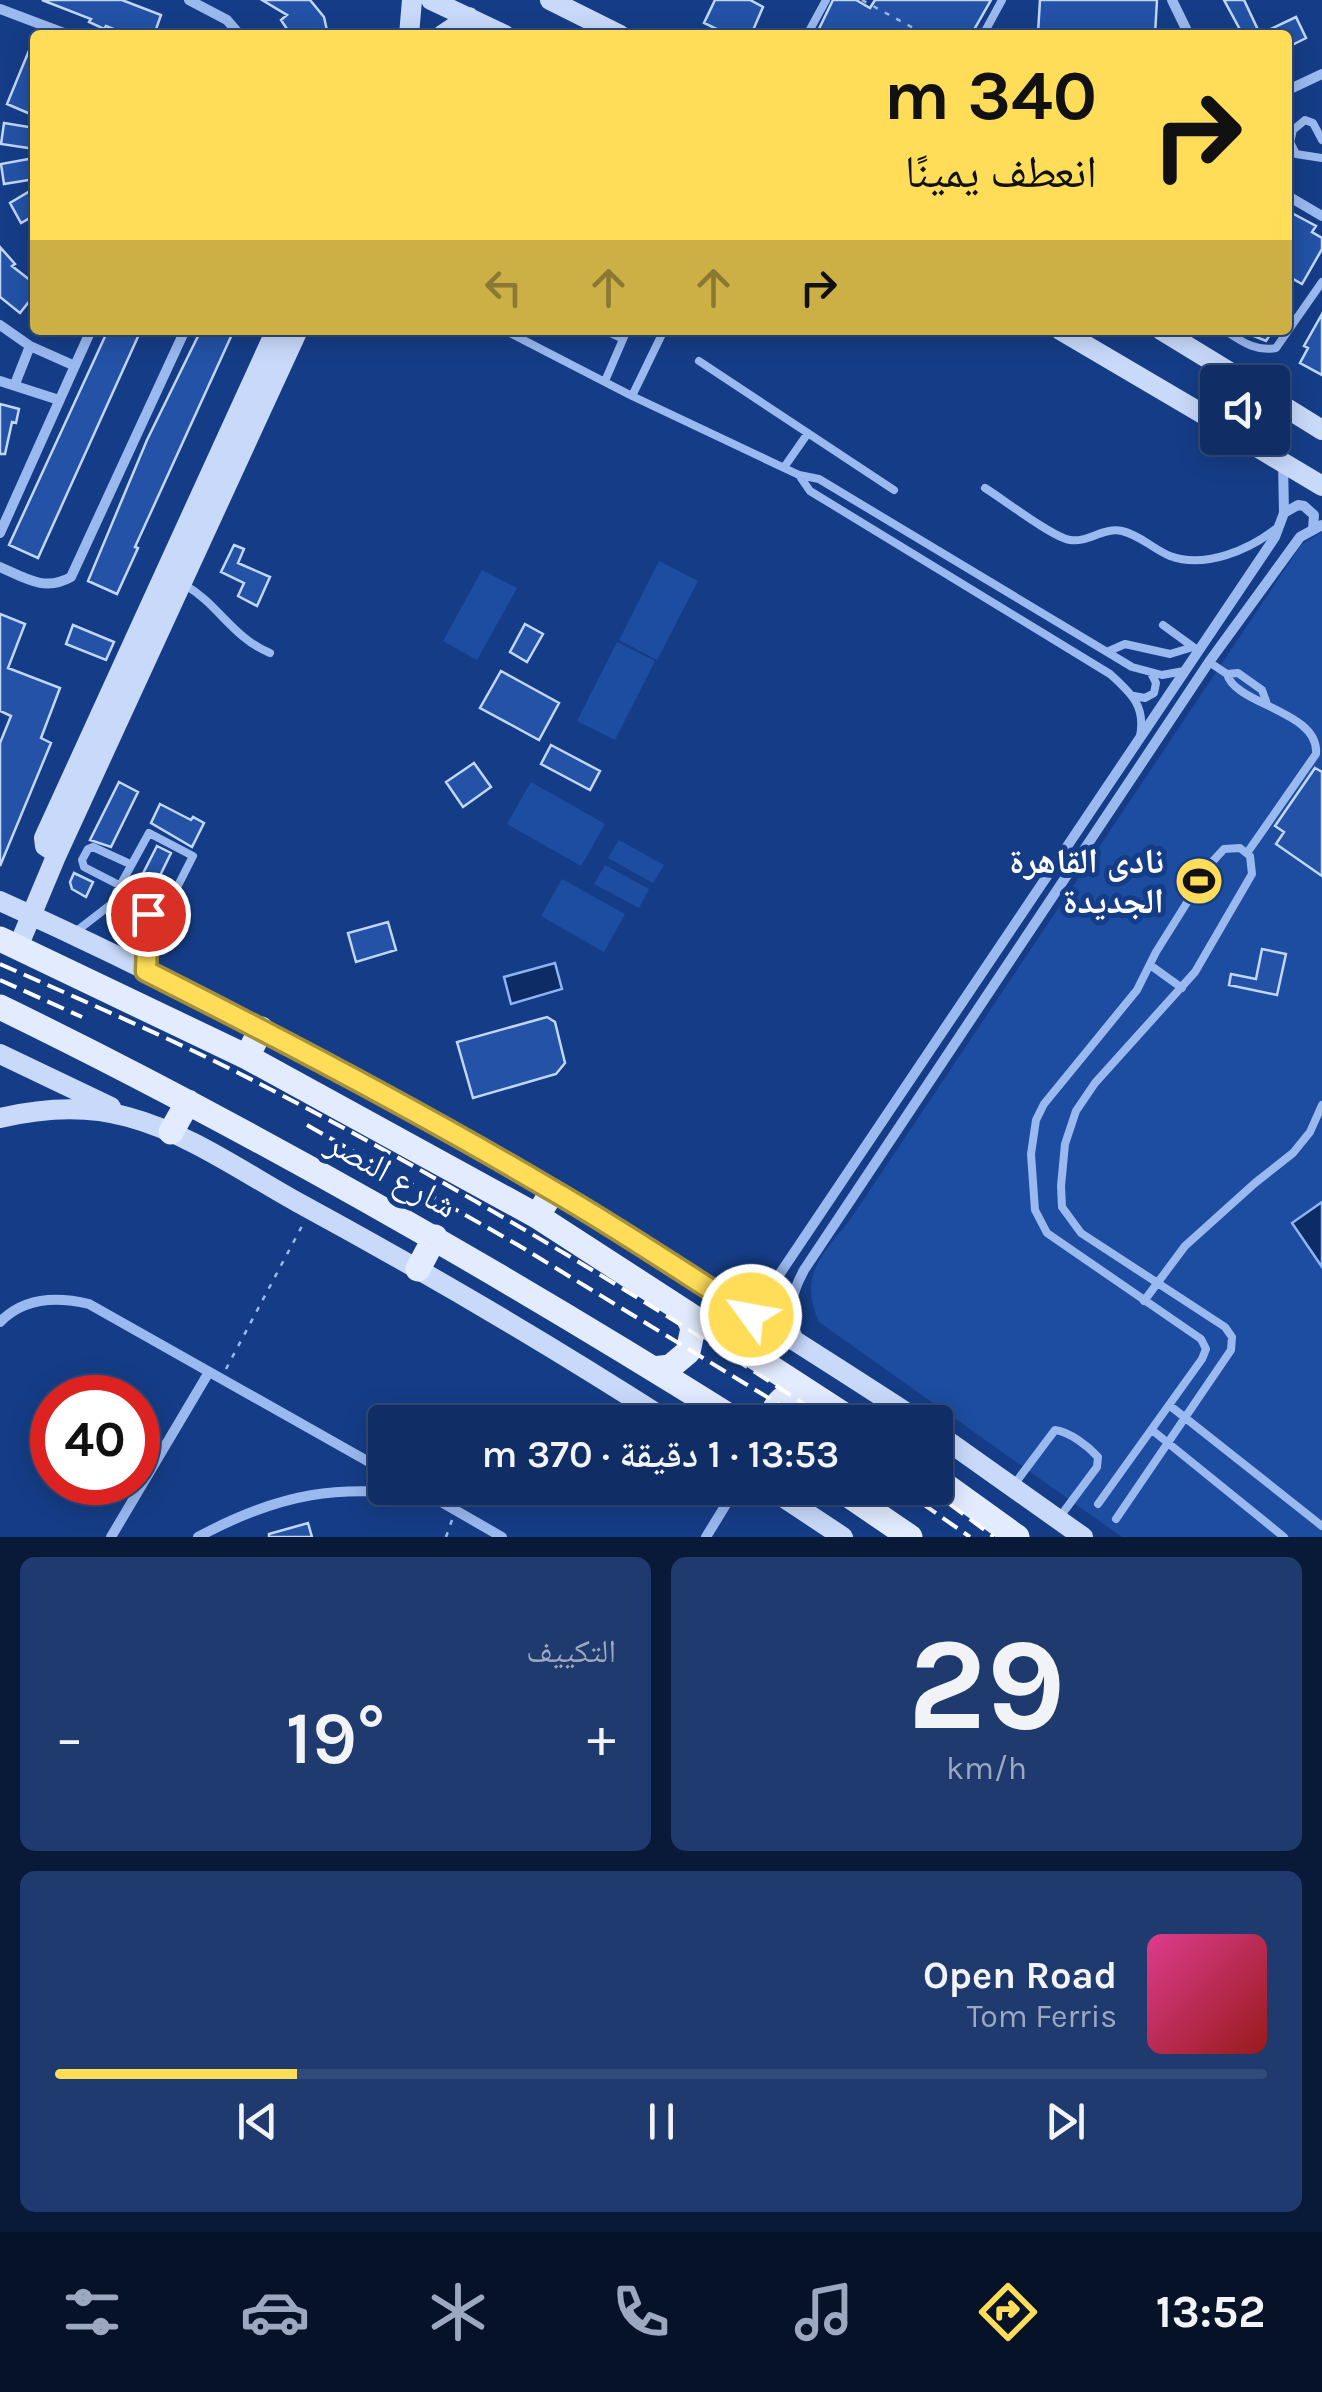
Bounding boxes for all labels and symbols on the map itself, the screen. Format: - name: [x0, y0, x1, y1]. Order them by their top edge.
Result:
- place label: نادى القاهرة الجديدة: [1009, 841, 1164, 922]
- sports icon: نادى القاهرة الجديدة: [1173, 855, 1225, 907]
- pin: [106, 872, 191, 957]
- street label: شارع النصر: [318, 1122, 464, 1228]
- position arrow: [699, 1263, 803, 1367]
- speed limit sign: 40: [30, 1375, 160, 1505]

